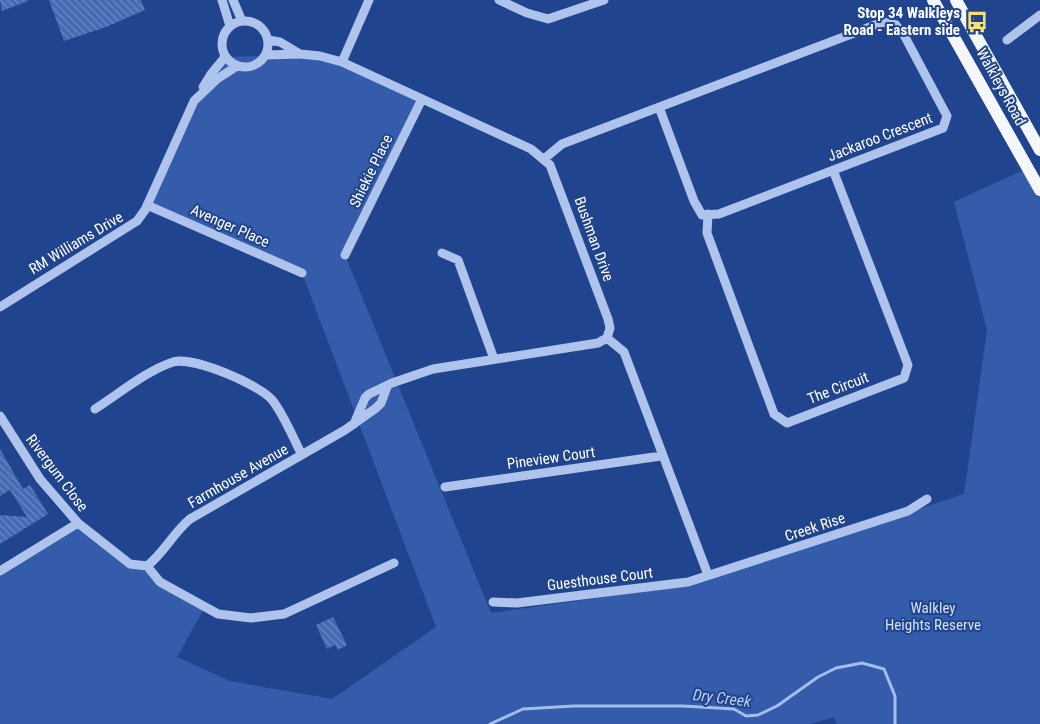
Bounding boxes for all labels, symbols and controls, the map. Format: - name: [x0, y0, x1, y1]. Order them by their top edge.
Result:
- place label: Stop 34 Walkleys Road - Eastern side: [843, 4, 960, 39]
- bus stop icon: Stop 34 Walkleys Road - Eastern side: [964, 9, 990, 35]
- street label: Walkleys Road: [972, 45, 1030, 129]
- street label: Jackaroo Crescent: [825, 109, 935, 165]
- street label: Shiekie Place: [346, 132, 396, 210]
- street label: Bushman Drive: [570, 194, 618, 284]
- street label: Avenger Place: [188, 201, 272, 251]
- street label: RM Williams Drive: [26, 208, 126, 278]
- street label: The Circuit: [805, 368, 871, 408]
- street label: Rivergum Close: [22, 431, 92, 515]
- street label: Farmhouse Avenue: [185, 440, 291, 512]
- street label: Pineview Court: [506, 443, 596, 473]
- street label: Creek Rise: [783, 509, 847, 545]
- street label: Guesthouse Court: [546, 564, 654, 594]
- park label: Walkley Heights Reserve: [885, 599, 981, 634]
- water label: Dry Creek: [692, 685, 753, 711]

